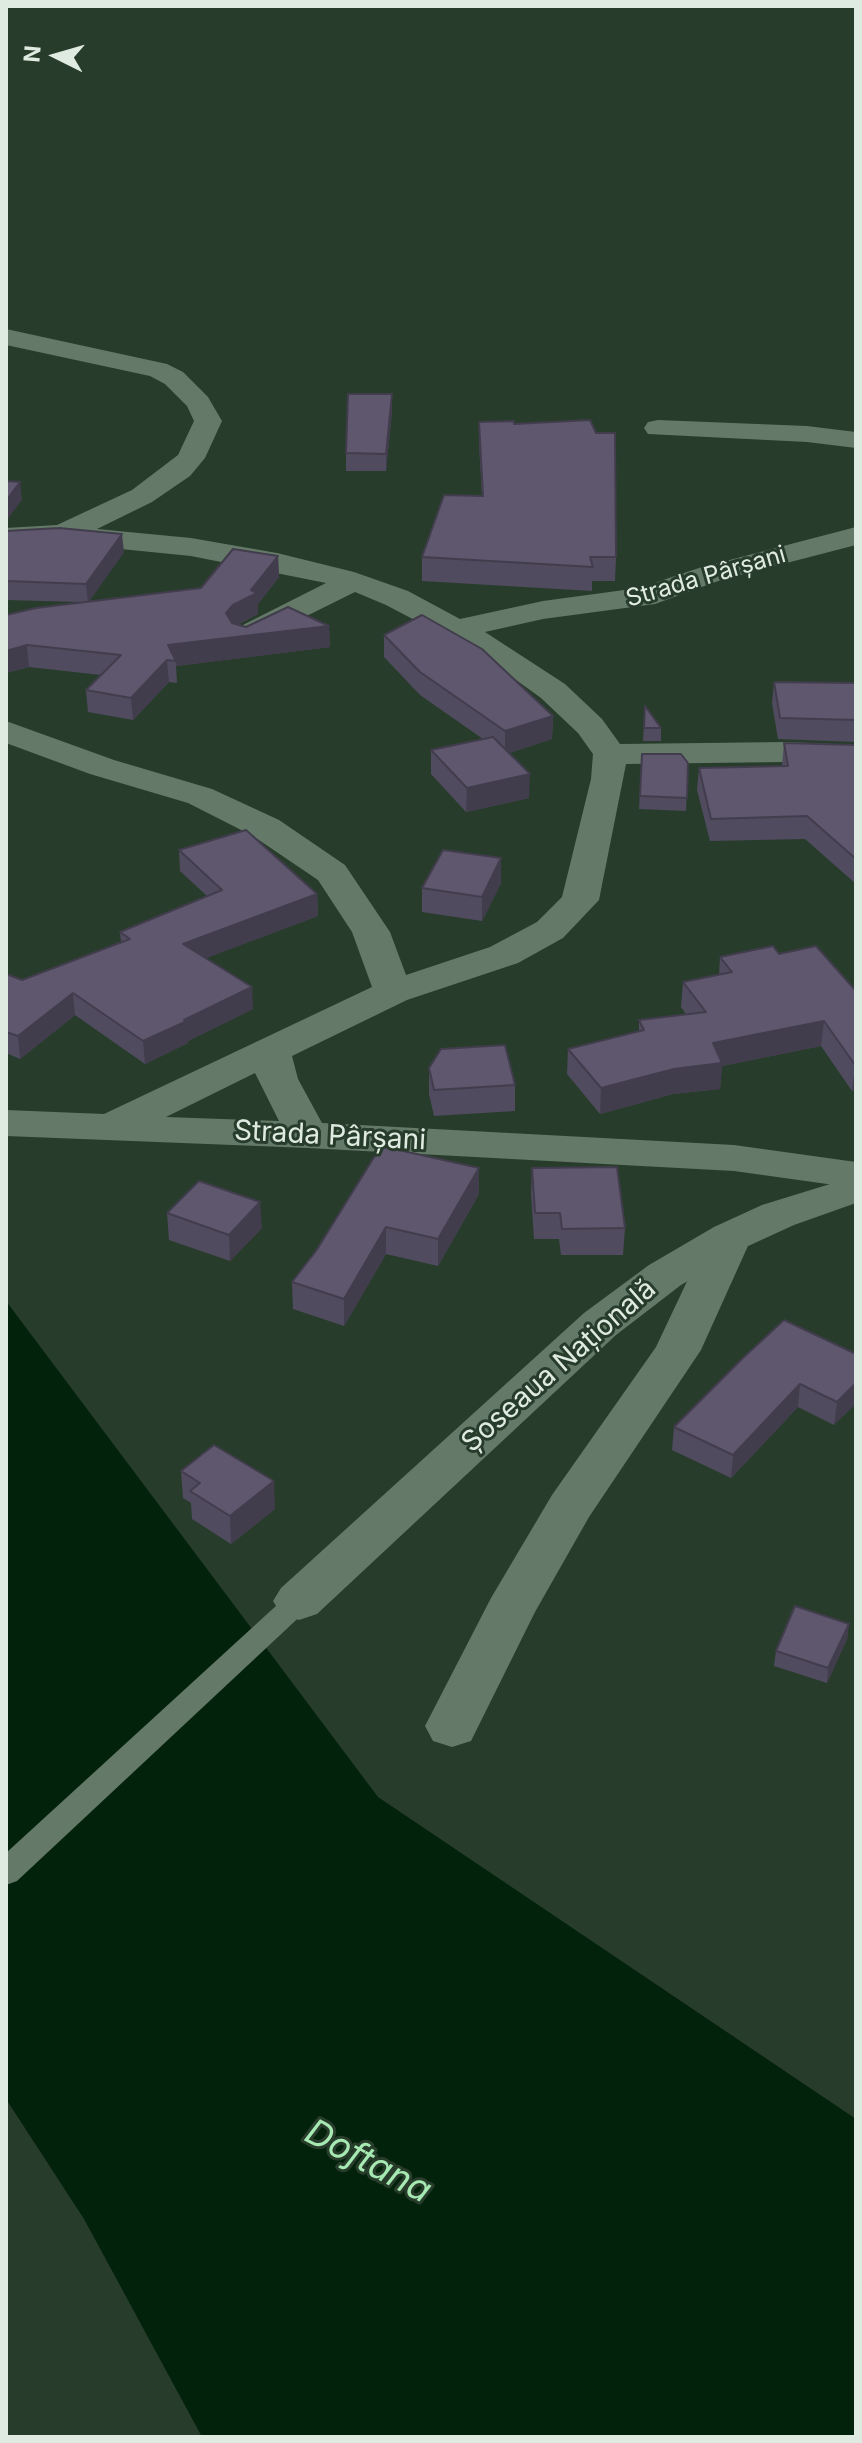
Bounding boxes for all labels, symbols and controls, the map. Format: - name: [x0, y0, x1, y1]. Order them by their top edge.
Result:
- north arrow: [16, 16, 96, 96]
- text: N: [18, 44, 46, 63]
- street label: Strada Pârșani: [623, 540, 789, 614]
- street label: Strada Pârșani: [233, 1114, 427, 1158]
- street label: Șoseaua Națională: [455, 1273, 663, 1459]
- water label: Doftana: [298, 2111, 438, 2213]

